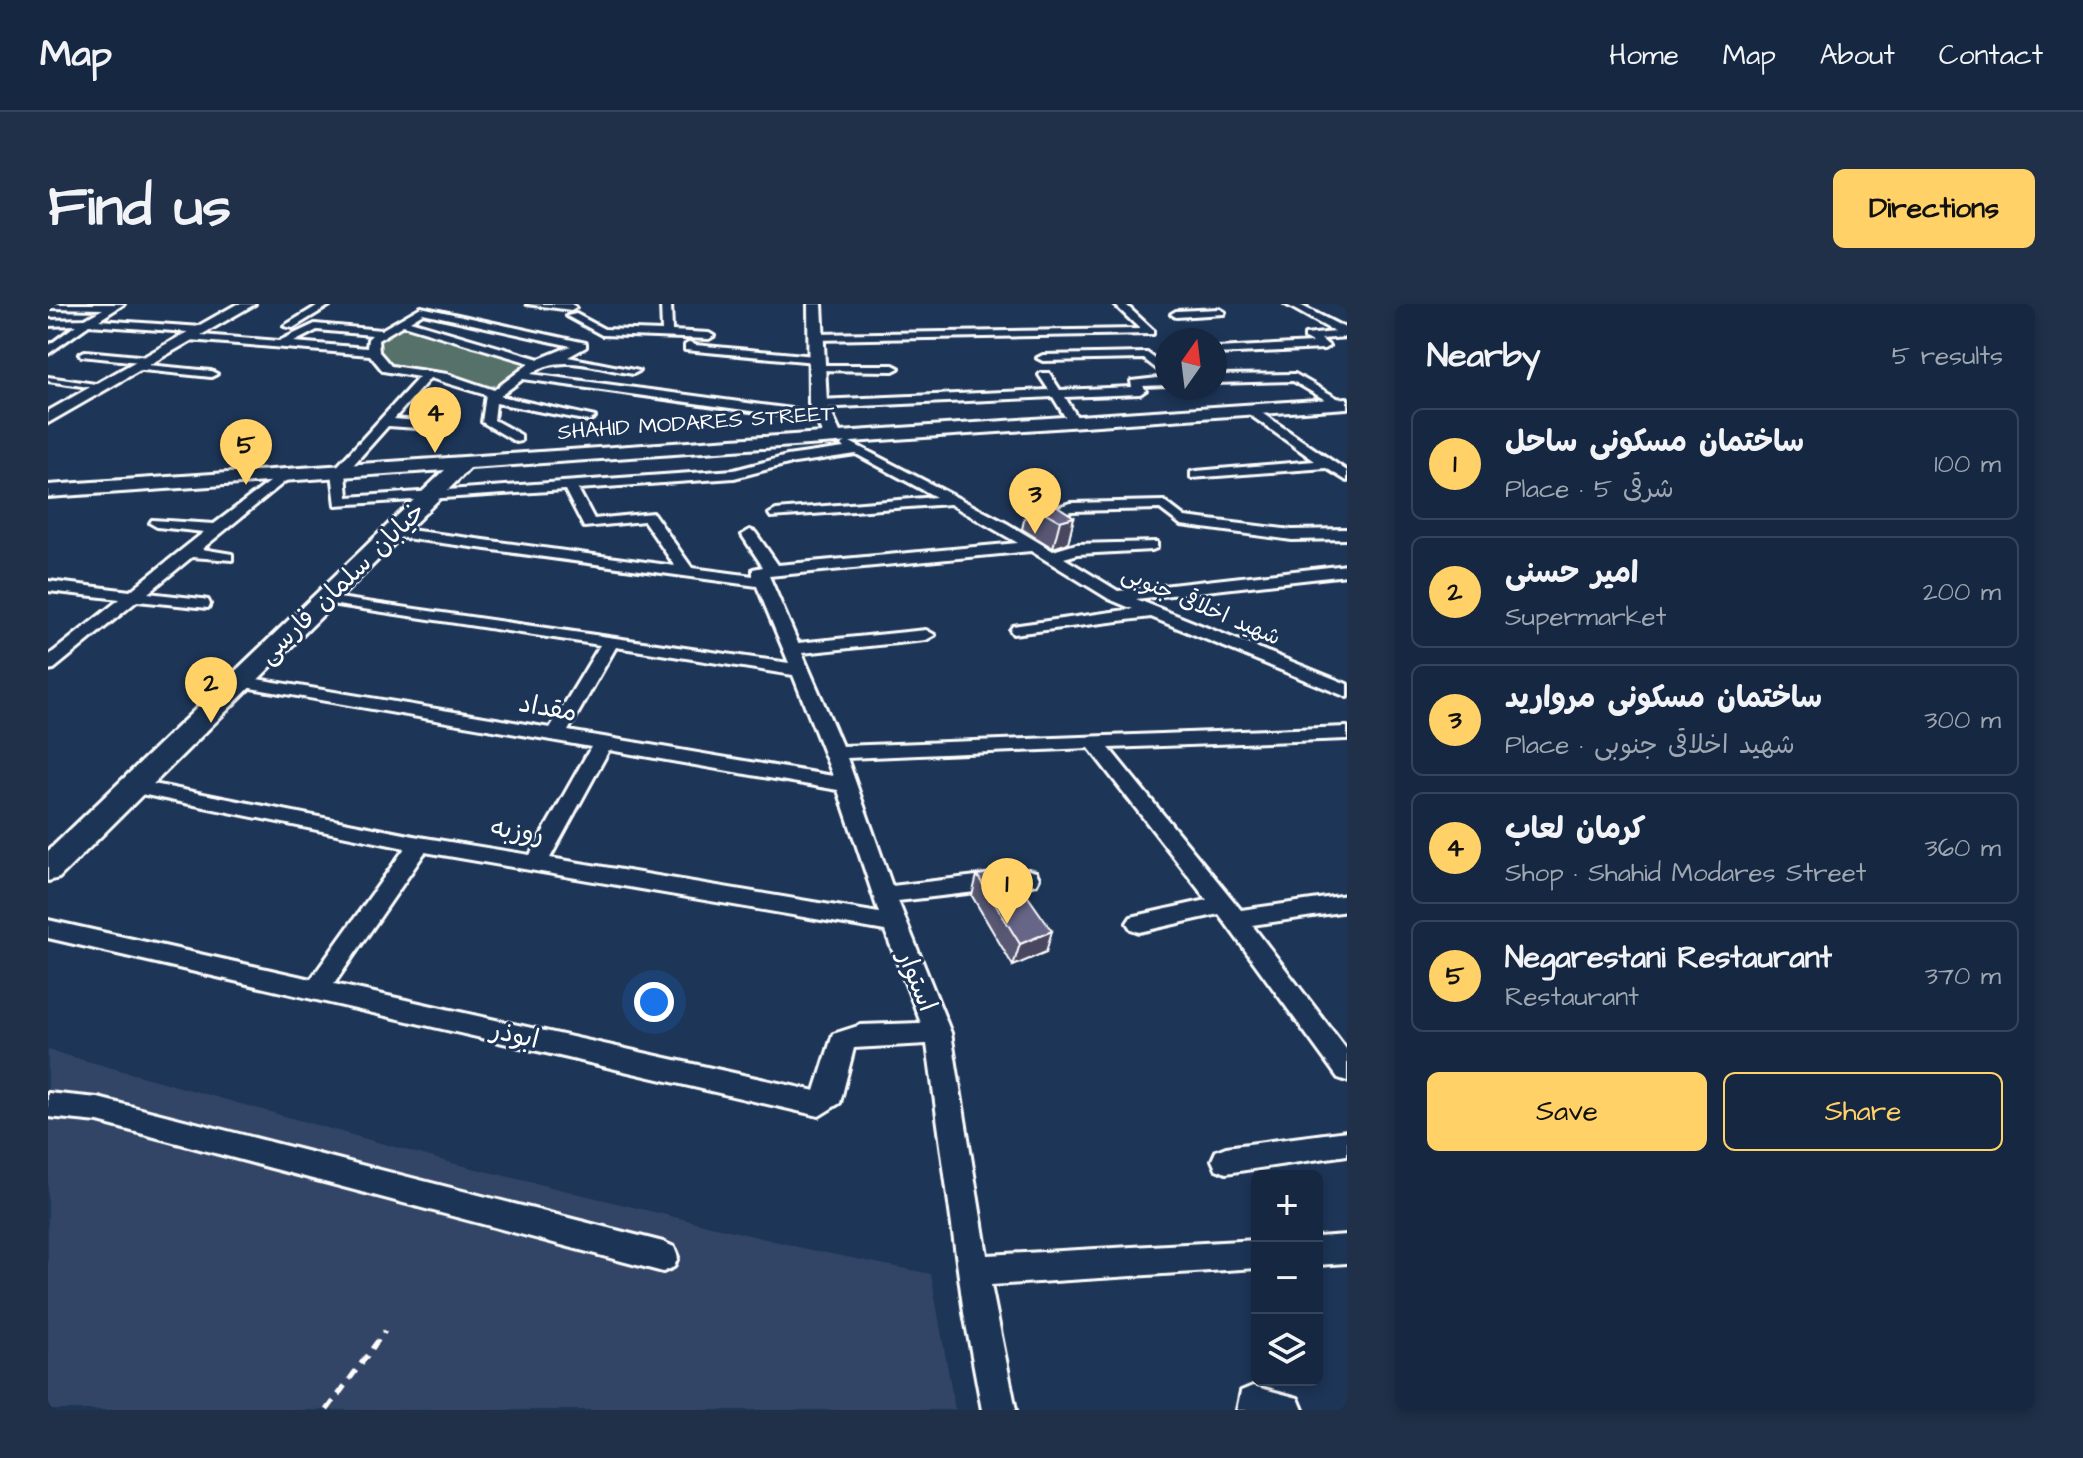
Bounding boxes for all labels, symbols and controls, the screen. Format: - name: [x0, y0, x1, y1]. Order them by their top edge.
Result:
- text: Map: [40, 29, 112, 81]
- text: Home: [1609, 36, 1679, 75]
- text: Map: [1723, 36, 1776, 75]
- text: About: [1820, 36, 1895, 75]
- text: Contact: [1939, 36, 2043, 75]
- text: Find us: [48, 169, 231, 247]
- button: Directions: [1833, 169, 2035, 248]
- north arrow: [1155, 328, 1227, 400]
- text: Nearby: [1427, 332, 1541, 380]
- text: 5 results: [1892, 338, 2003, 374]
- pin: 4: [409, 387, 461, 453]
- street label: SHAHID MODARES STREET: [557, 398, 836, 448]
- pin: 5: [220, 419, 272, 485]
- text: ساختمان مسکونی ساحل: [1505, 421, 1804, 463]
- text: 1: [1453, 446, 1457, 482]
- text: 100 m: [1934, 446, 2001, 482]
- pin: 3: [1009, 468, 1061, 534]
- text: Place · شرقی 5: [1505, 471, 1674, 507]
- street label: خیابان سلمان فارسی: [250, 494, 434, 672]
- text: امیر حسنی: [1505, 552, 1639, 594]
- street label: شهید اخلاقی جنوبی: [1117, 559, 1285, 653]
- text: 2: [1448, 574, 1462, 610]
- text: 200 m: [1923, 574, 2001, 610]
- text: Supermarket: [1505, 599, 1666, 635]
- pin: 2: [185, 657, 237, 723]
- text: ساختمان مسکونی مروارید: [1505, 677, 1822, 719]
- street label: مقداد: [516, 685, 580, 731]
- text: 3: [1448, 702, 1462, 738]
- text: 300 m: [1924, 702, 2001, 738]
- text: Place · شهید اخلاقی جنوبی: [1505, 727, 1795, 763]
- text: کرمان لعاب: [1505, 808, 1646, 850]
- street label: روزبه: [487, 809, 547, 853]
- text: 4: [1446, 830, 1464, 866]
- text: 360 m: [1924, 830, 2001, 866]
- text: Shop · Shahid Modares Street: [1505, 855, 1866, 891]
- pin: 1: [981, 858, 1033, 924]
- text: Negarestani Restaurant: [1505, 937, 1832, 979]
- street label: استوار: [888, 943, 945, 1017]
- text: 5: [1446, 958, 1464, 994]
- text: 370 m: [1925, 958, 2001, 994]
- text: Restaurant: [1505, 979, 1639, 1015]
- your location: [634, 982, 674, 1022]
- street label: ابوذر: [486, 1012, 543, 1058]
- button: Save: [1427, 1072, 1707, 1151]
- button: Share: [1723, 1072, 2003, 1151]
- map controls: [1251, 1170, 1323, 1386]
- button: +: [1251, 1170, 1323, 1242]
- button: −: [1251, 1242, 1323, 1314]
- button: layers: [1251, 1314, 1323, 1386]

